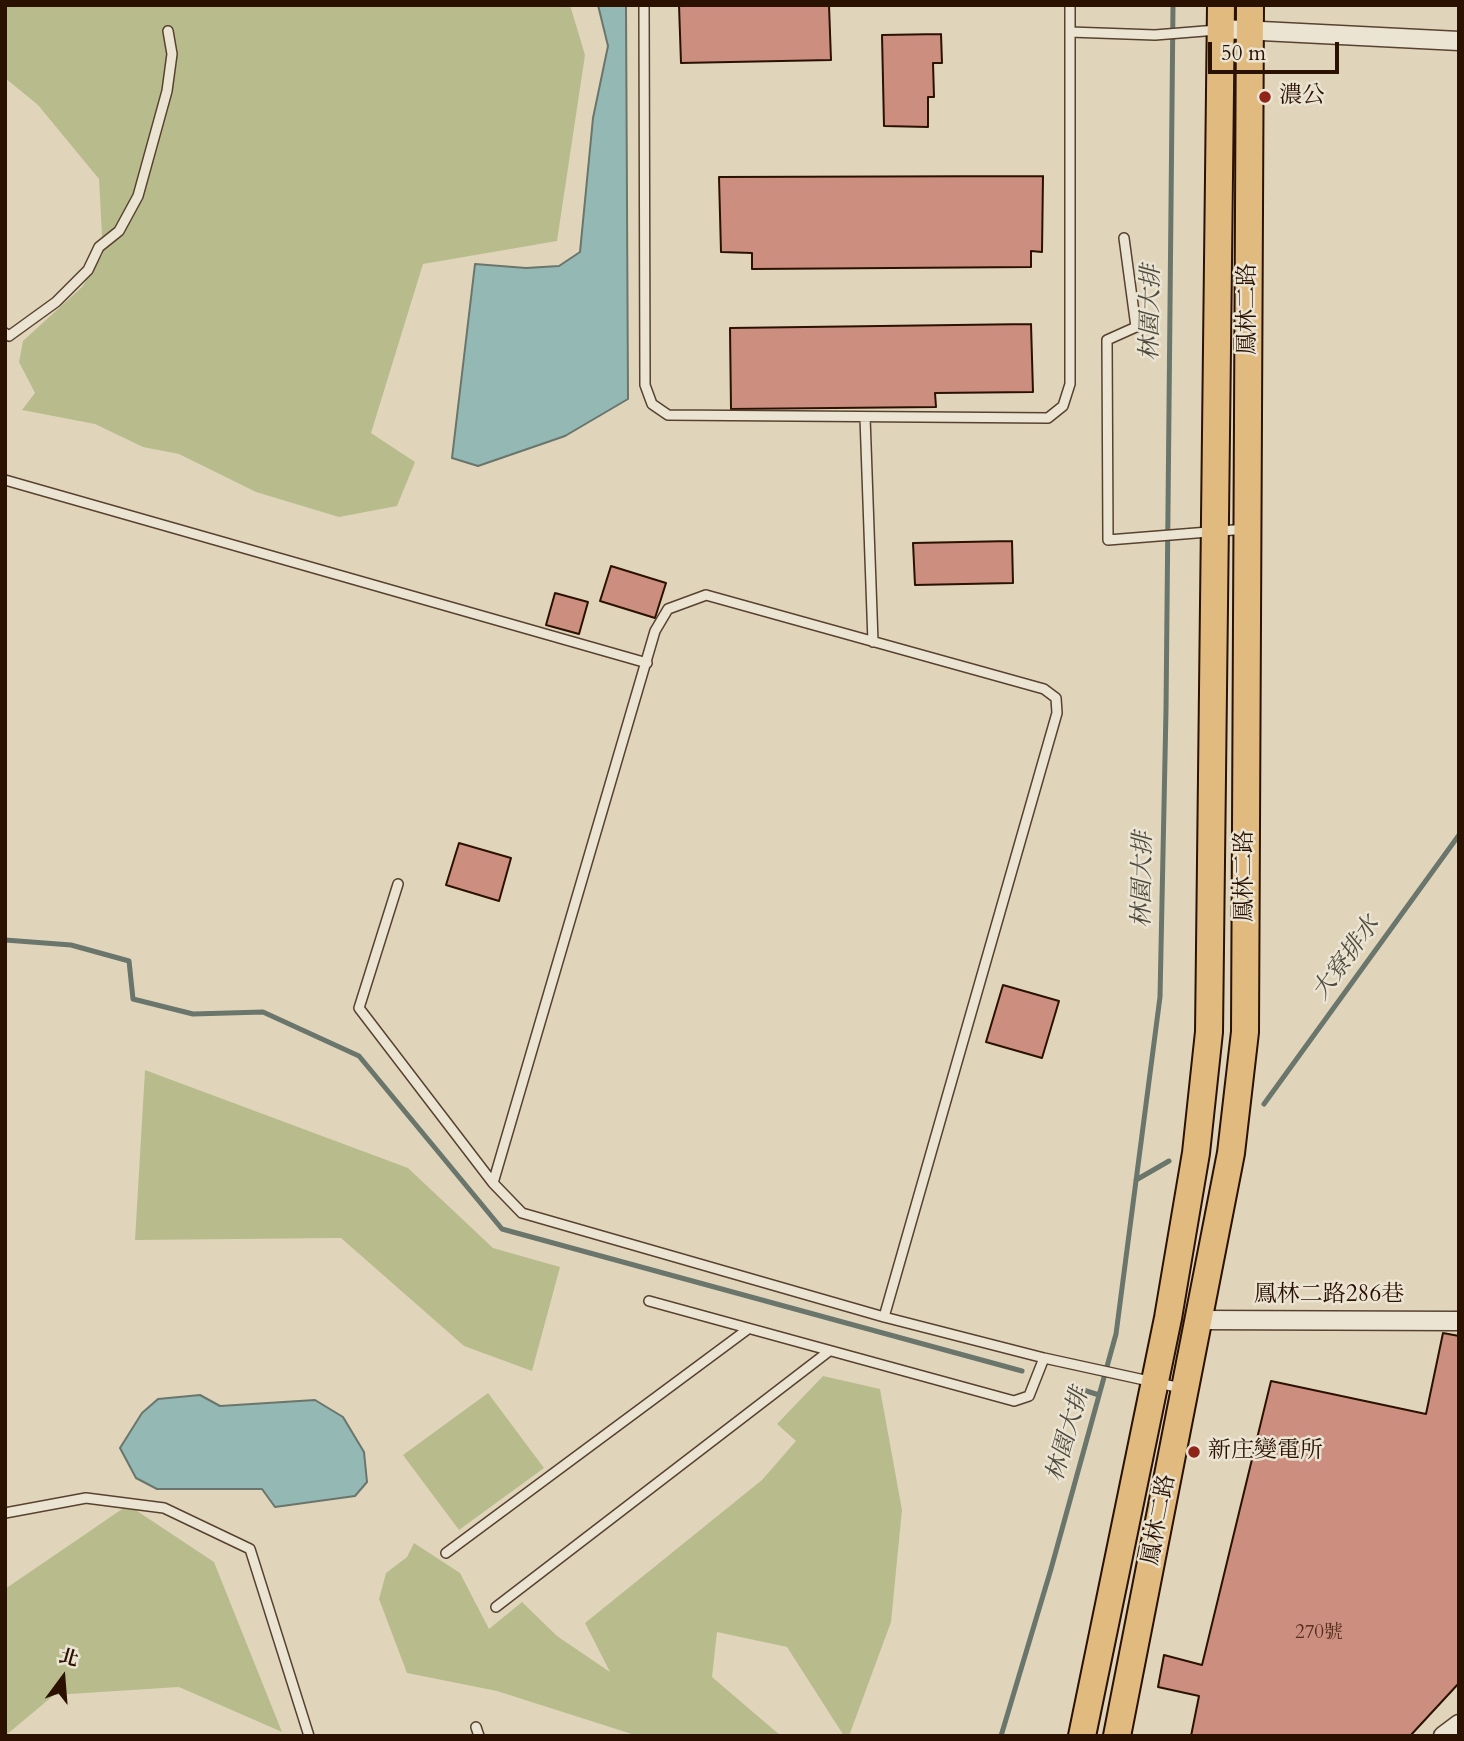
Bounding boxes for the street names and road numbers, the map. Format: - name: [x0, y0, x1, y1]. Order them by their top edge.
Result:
- street label: 鳳林二路: [1235, 263, 1263, 355]
- street label: 鳳林二路: [1232, 830, 1260, 922]
- street label: 鳳林二路286巷: [1254, 1282, 1404, 1310]
- street label: 鳳林二路: [1138, 1472, 1182, 1568]

